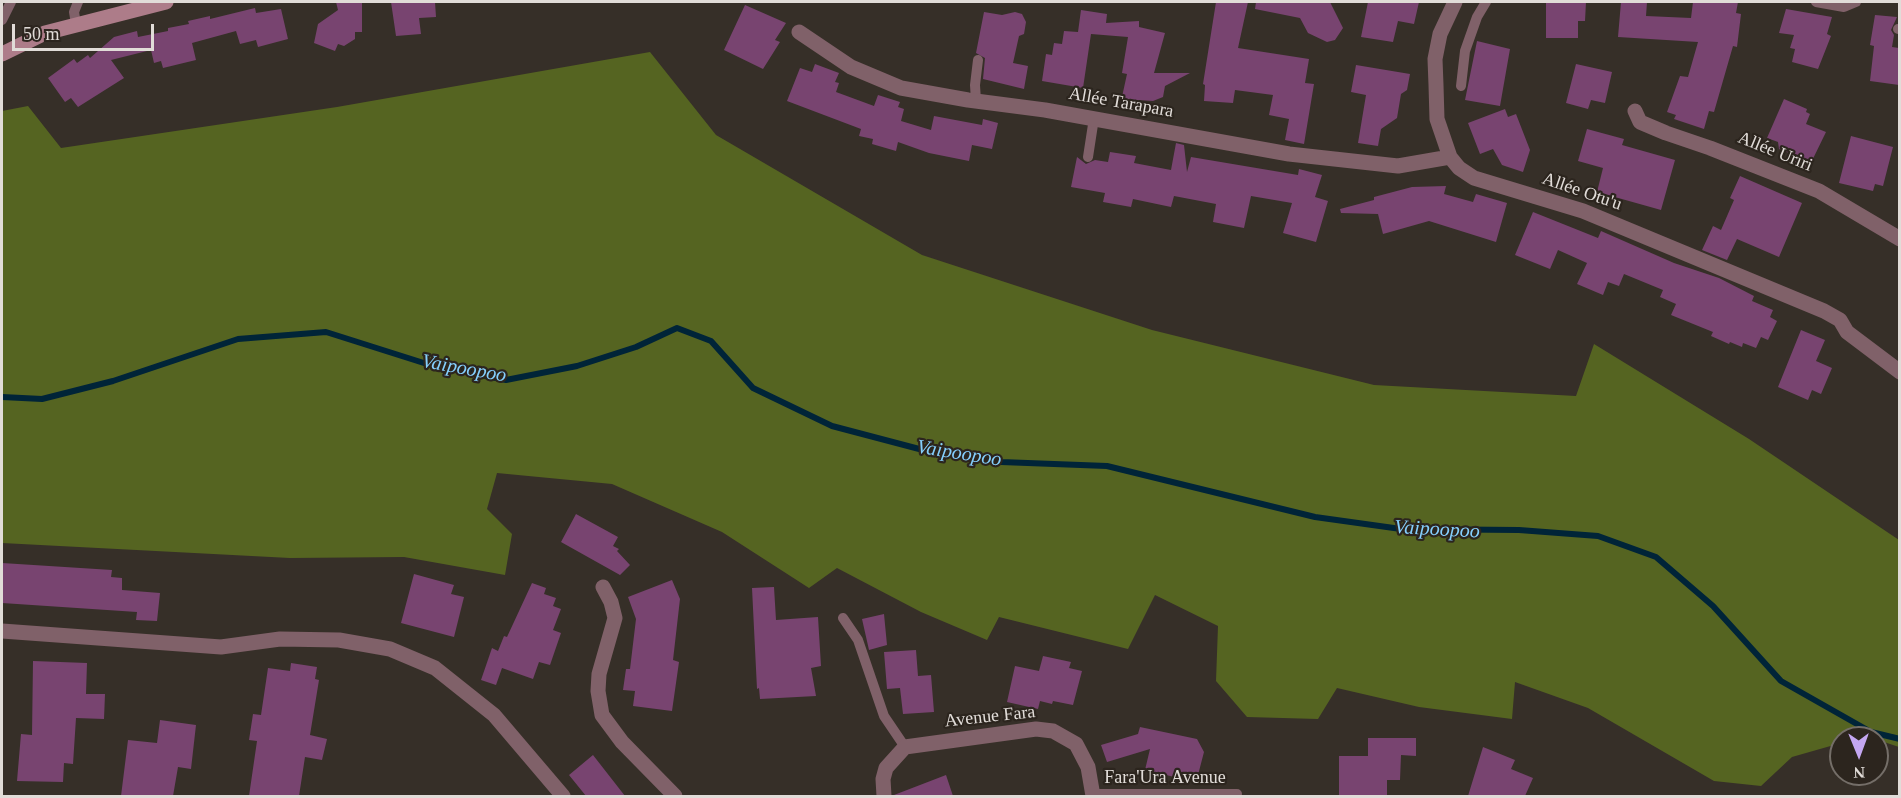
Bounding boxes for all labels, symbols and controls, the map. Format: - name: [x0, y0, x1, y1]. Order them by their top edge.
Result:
- scale bar: [15, 12, 158, 50]
- text: 50 m: [23, 24, 60, 44]
- street label: Allée Tarapara: [1067, 83, 1175, 123]
- street label: Allée Uriri: [1735, 127, 1815, 177]
- street label: Allée Otu'u: [1539, 168, 1625, 216]
- water label: Vaipoopoo: [420, 350, 508, 388]
- water label: Vaipoopoo: [915, 435, 1003, 473]
- water label: Vaipoopoo: [1394, 516, 1480, 544]
- street label: Avenue Fara: [944, 701, 1036, 733]
- north arrow: [1829, 726, 1889, 786]
- text: N: [1853, 764, 1865, 781]
- street label: Fara'Ura Avenue: [1104, 767, 1226, 789]

